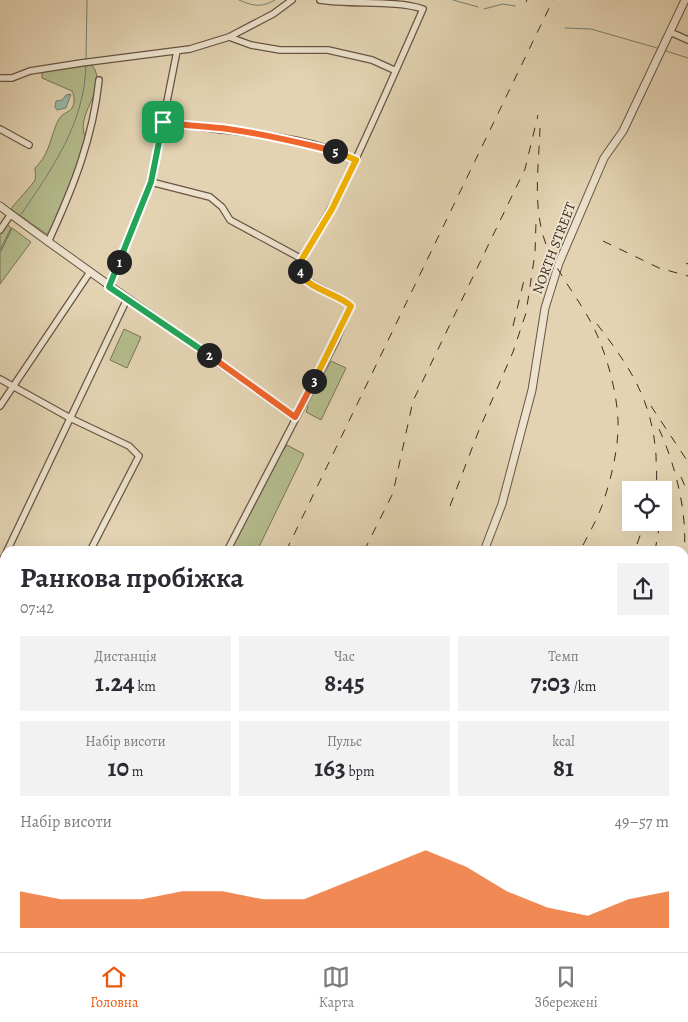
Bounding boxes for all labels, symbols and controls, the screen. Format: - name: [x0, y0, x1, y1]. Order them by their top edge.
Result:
- pin: [142, 101, 184, 143]
- icon: arrive: [149, 108, 177, 136]
- pin: 5: [322, 138, 348, 164]
- text: 5: [333, 142, 338, 161]
- street label: NORTH STREET: [528, 199, 580, 297]
- pin: 1: [106, 250, 132, 274]
- text: 1: [117, 253, 122, 272]
- pin: 4: [288, 258, 312, 284]
- text: 4: [297, 262, 304, 281]
- pin: 2: [196, 342, 222, 368]
- text: 2: [206, 346, 213, 365]
- pin: 3: [302, 368, 326, 394]
- text: 3: [311, 372, 318, 391]
- map controls: [622, 481, 672, 531]
- button: locate: [622, 481, 672, 531]
- text: Ранкова пробіжка: [20, 559, 244, 597]
- button: share: [617, 563, 669, 615]
- text: 07:42: [20, 597, 54, 619]
- text: Дистанція: [94, 647, 157, 666]
- text: Час: [334, 647, 355, 666]
- text: Темп: [548, 647, 579, 666]
- text: 1.24: [95, 666, 135, 700]
- text: 8:45: [324, 666, 365, 700]
- text: 7:03: [531, 666, 570, 700]
- text: km: [135, 677, 156, 696]
- text: /km: [570, 677, 596, 696]
- text: Набір висоти: [85, 732, 166, 751]
- text: Пульс: [327, 732, 362, 751]
- text: kcal: [552, 732, 575, 751]
- text: 10: [108, 751, 129, 785]
- text: 163: [314, 751, 346, 785]
- text: 81: [553, 751, 574, 785]
- text: m: [129, 762, 143, 781]
- text: bpm: [346, 762, 375, 781]
- text: Набір висоти: [20, 811, 112, 833]
- text: 49–57 m: [615, 811, 669, 833]
- tab: Головна: [90, 963, 138, 1012]
- tab: Карта: [319, 963, 354, 1012]
- tab: Збережені: [534, 963, 598, 1012]

